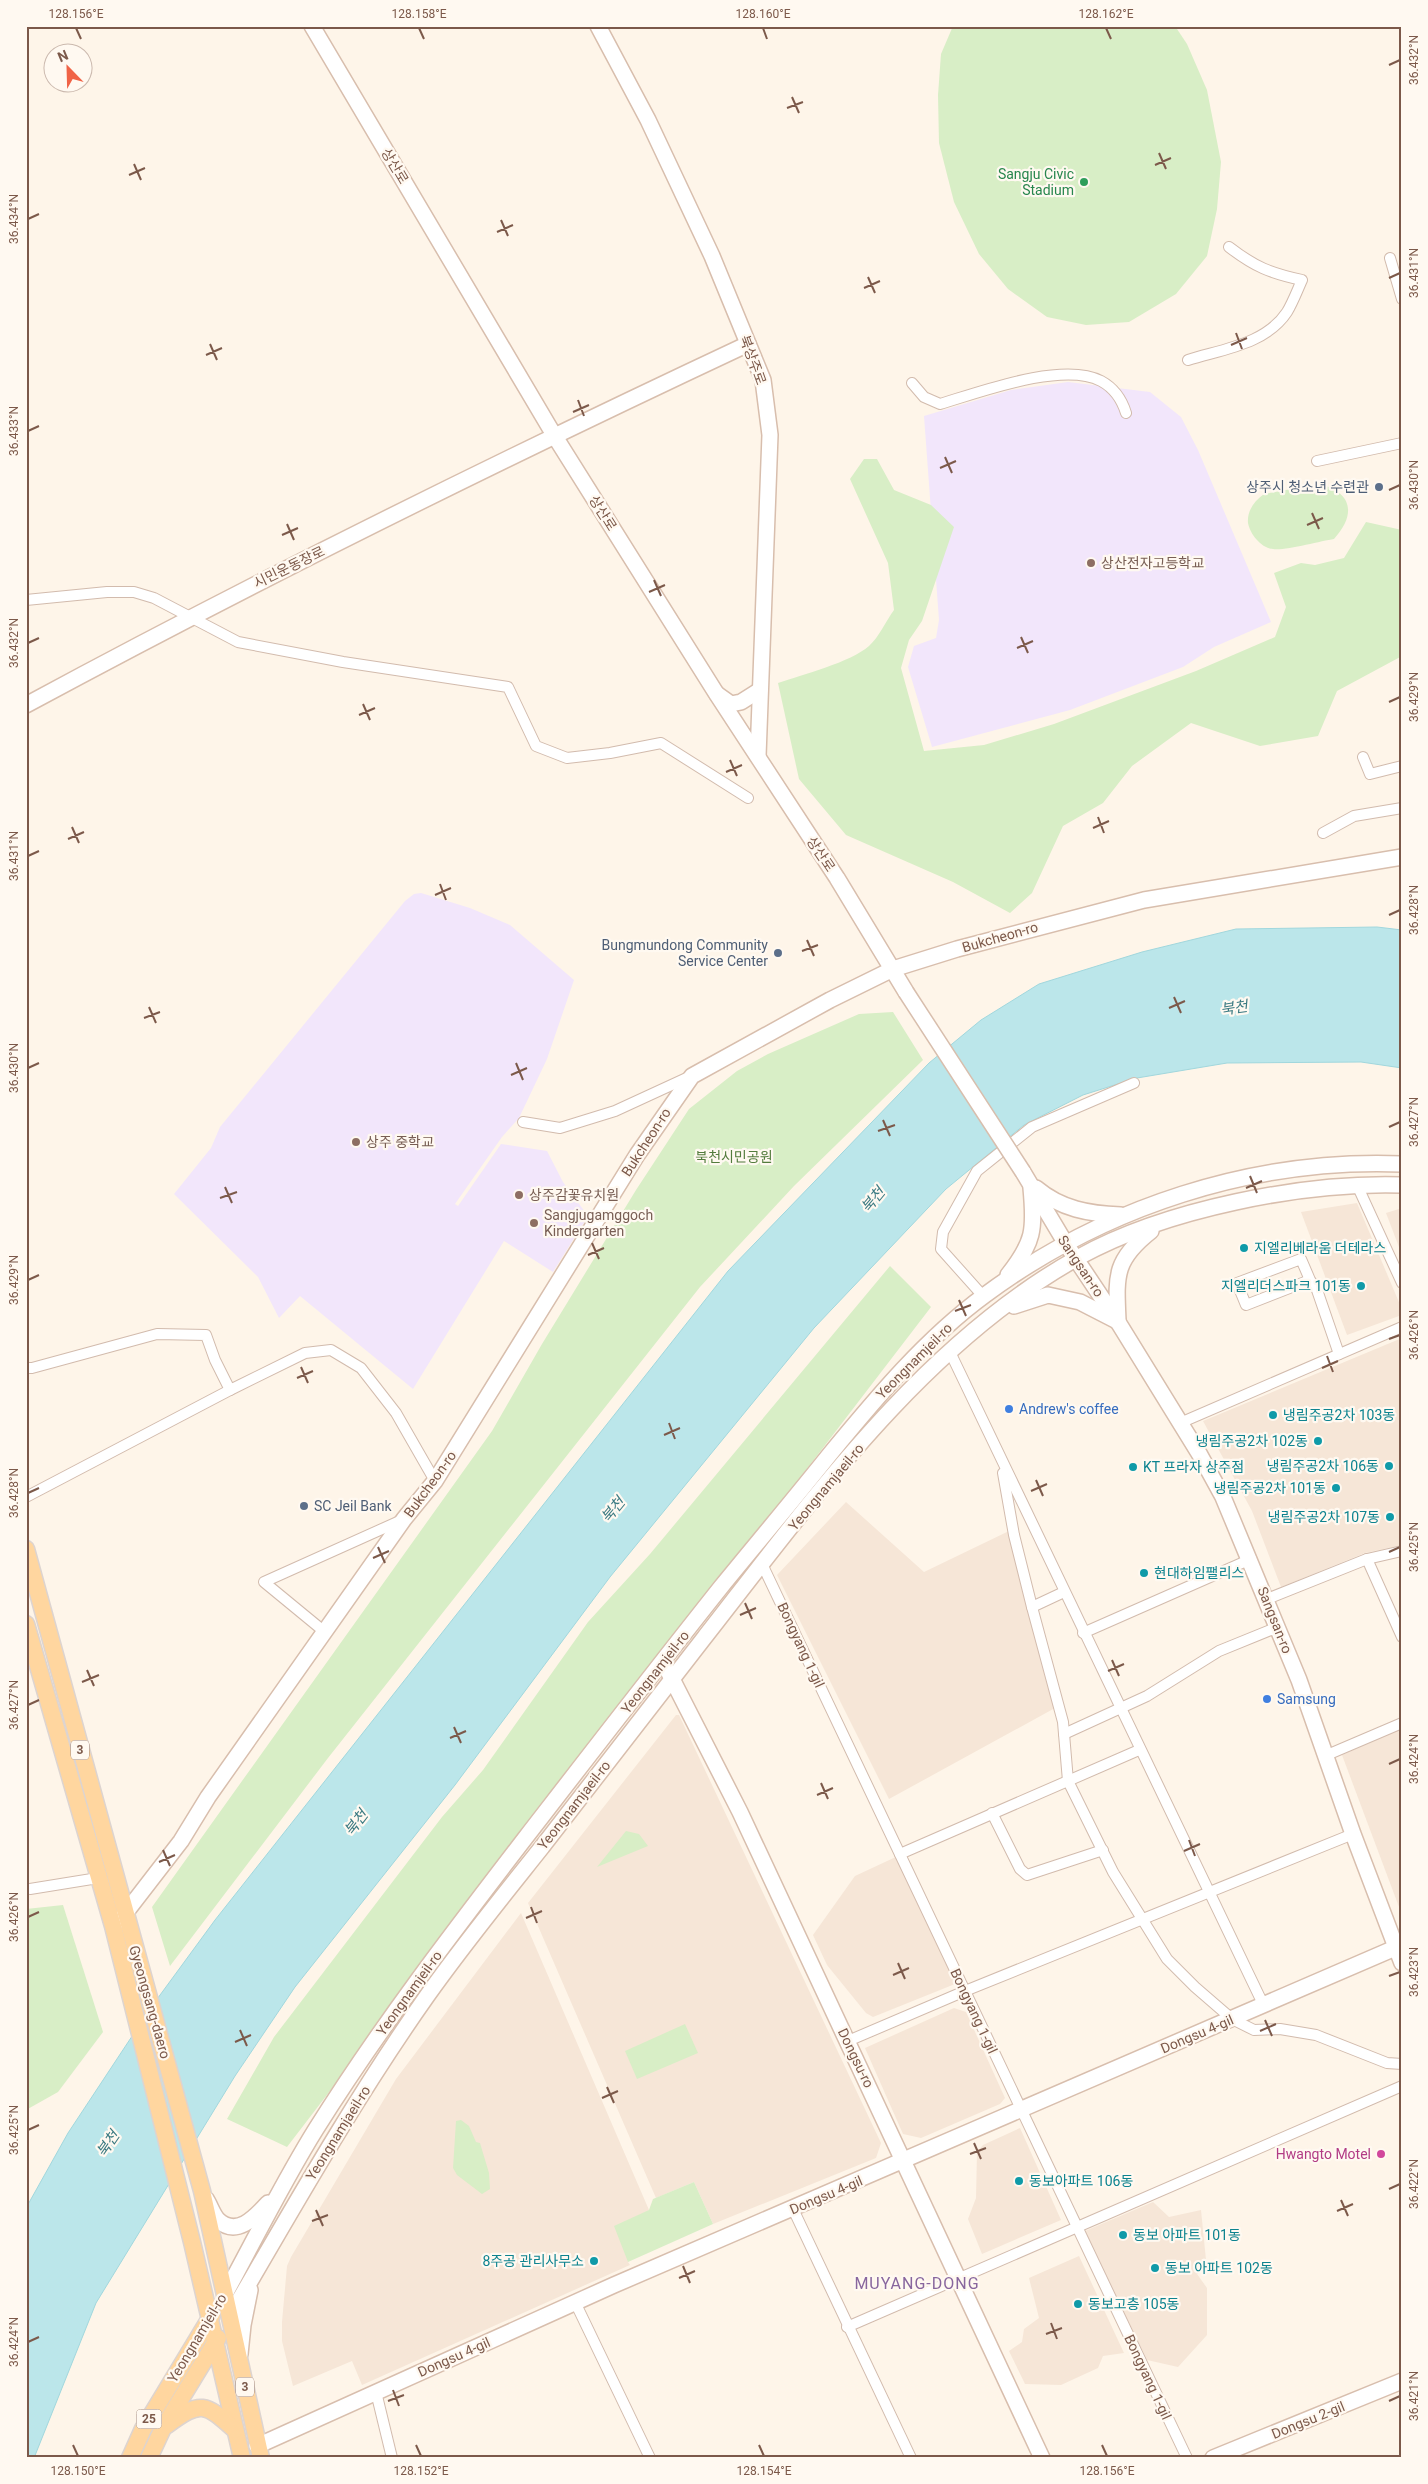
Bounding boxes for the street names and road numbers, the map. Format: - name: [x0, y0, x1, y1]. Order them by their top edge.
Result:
- street label: 상산로: [378, 145, 412, 187]
- street label: 북상주로: [737, 333, 769, 387]
- street label: 상산로: [586, 492, 620, 534]
- street label: 시민운동장로: [251, 543, 327, 591]
- street label: 상산로: [804, 834, 839, 875]
- street label: Bukcheon-ro: [960, 919, 1040, 955]
- street label: Bukcheon-ro: [618, 1105, 674, 1179]
- street label: Sangsan-ro: [1055, 1232, 1107, 1300]
- street label: Yeongnamjeil-ro: [873, 1320, 955, 1402]
- street label: Yeongnamjaeil-ro: [785, 1440, 867, 1534]
- street label: Bukcheon-ro: [401, 1448, 459, 1520]
- street label: Sangsan-ro: [1254, 1584, 1296, 1656]
- street label: Bongyang 1-gil: [774, 1600, 828, 1690]
- street label: Yeongnamjeil-ro: [618, 1627, 692, 1717]
- road number: 3: [71, 1740, 89, 1760]
- street label: Yeongnamjaeil-ro: [534, 1757, 614, 1853]
- street label: Gyeongsang-daero: [126, 1944, 174, 2060]
- street label: Yeongnamjeil-ro: [373, 1948, 445, 2038]
- street label: Bongyang 1-gil: [947, 1966, 1001, 2056]
- street label: Dongsu 4-gil: [1158, 2011, 1236, 2057]
- street label: Dongsu-ro: [835, 2026, 877, 2090]
- street label: Yeongnamjaeil-ro: [303, 2083, 373, 2183]
- street label: Dongsu 4-gil: [787, 2172, 865, 2218]
- street label: Yeongnamjeil-ro: [164, 2291, 230, 2385]
- street label: Bongyang 1-gil: [1121, 2332, 1175, 2422]
- street label: Dongsu 4-gil: [415, 2334, 493, 2380]
- road number: 3: [236, 2378, 254, 2396]
- street label: Dongsu 2-gil: [1269, 2398, 1347, 2442]
- road number: 25: [136, 2410, 162, 2428]

